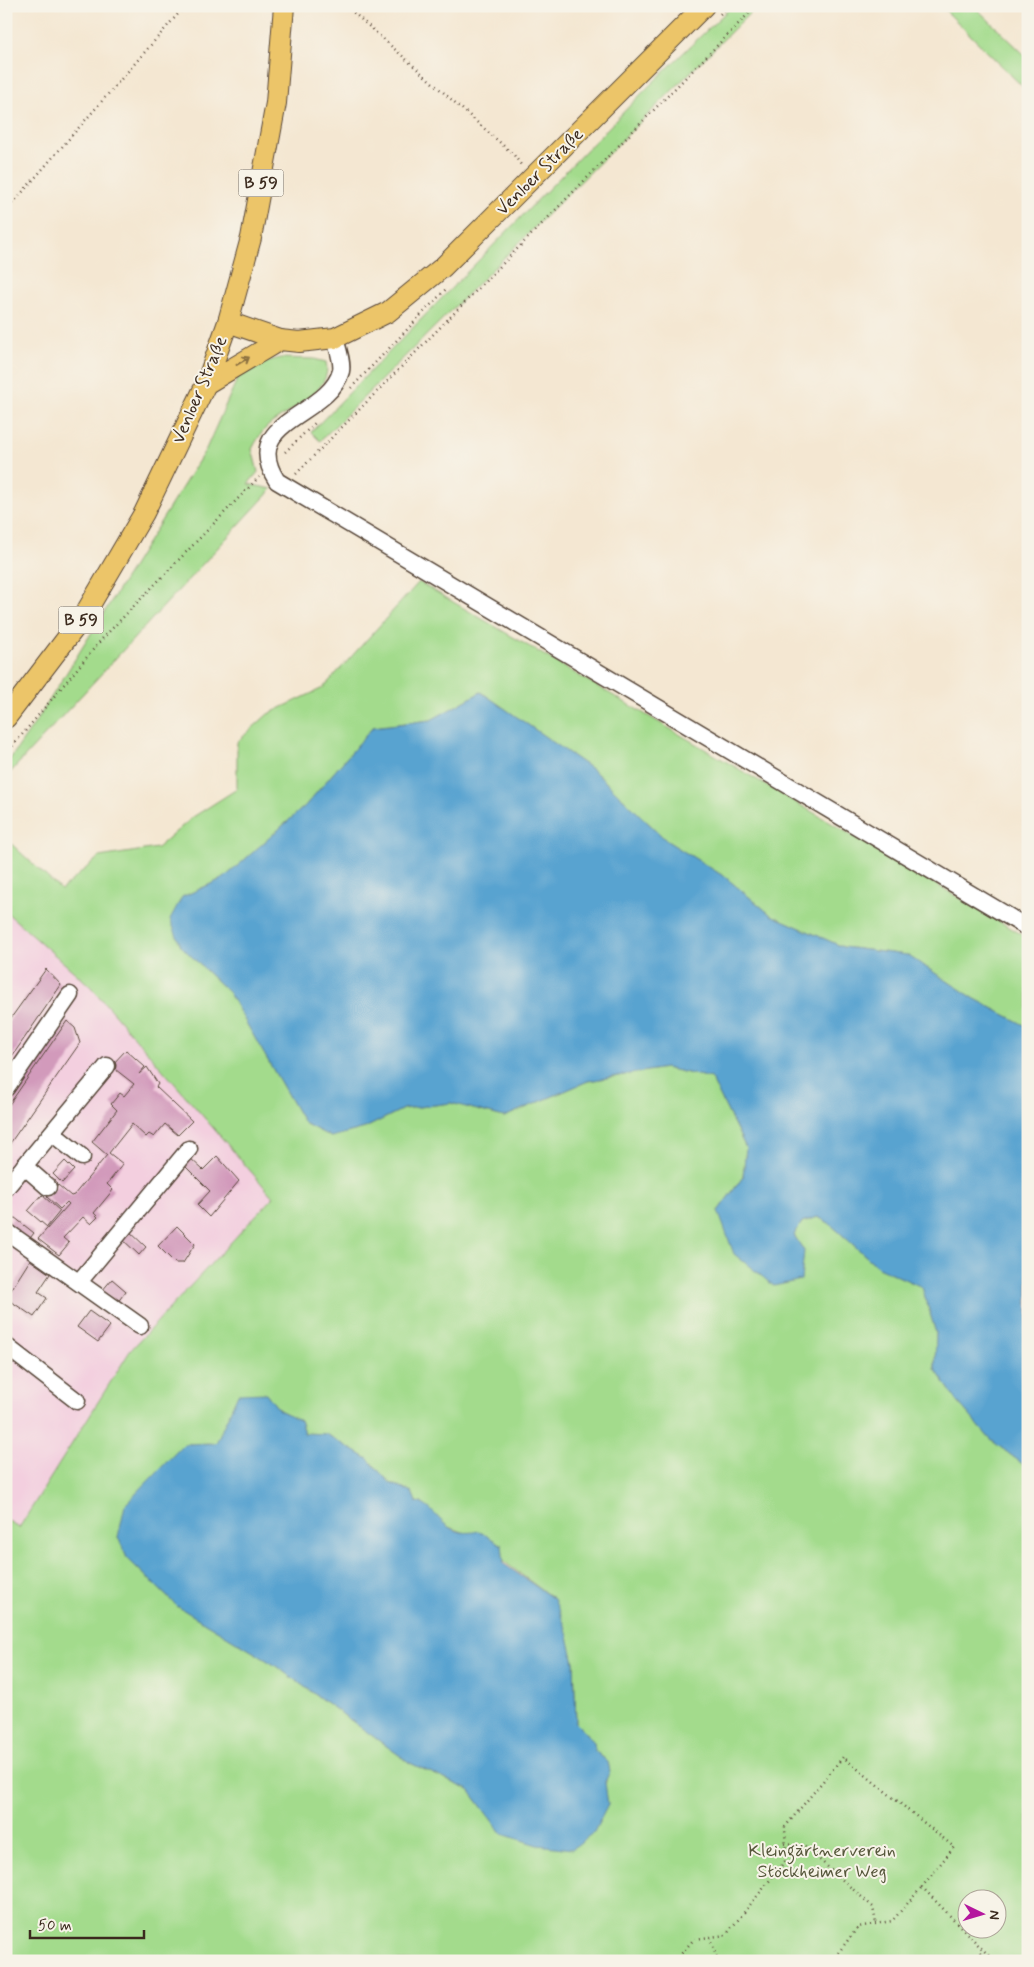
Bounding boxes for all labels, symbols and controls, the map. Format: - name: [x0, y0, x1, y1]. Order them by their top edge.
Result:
- street label: Venloer Straße: [491, 123, 589, 221]
- road number: B 59: [238, 170, 284, 197]
- street label: Venloer Straße: [167, 332, 234, 447]
- one-way arrow: [235, 356, 249, 366]
- road number: B 59: [58, 606, 104, 634]
- park label: Kleingärtnerverein Stöckheimer Weg: [748, 1839, 896, 1884]
- north arrow: [956, 1890, 1006, 1940]
- scale bar: [30, 1907, 144, 1939]
- text: N: [985, 1910, 1003, 1920]
- text: 50 m: [38, 1916, 72, 1936]

